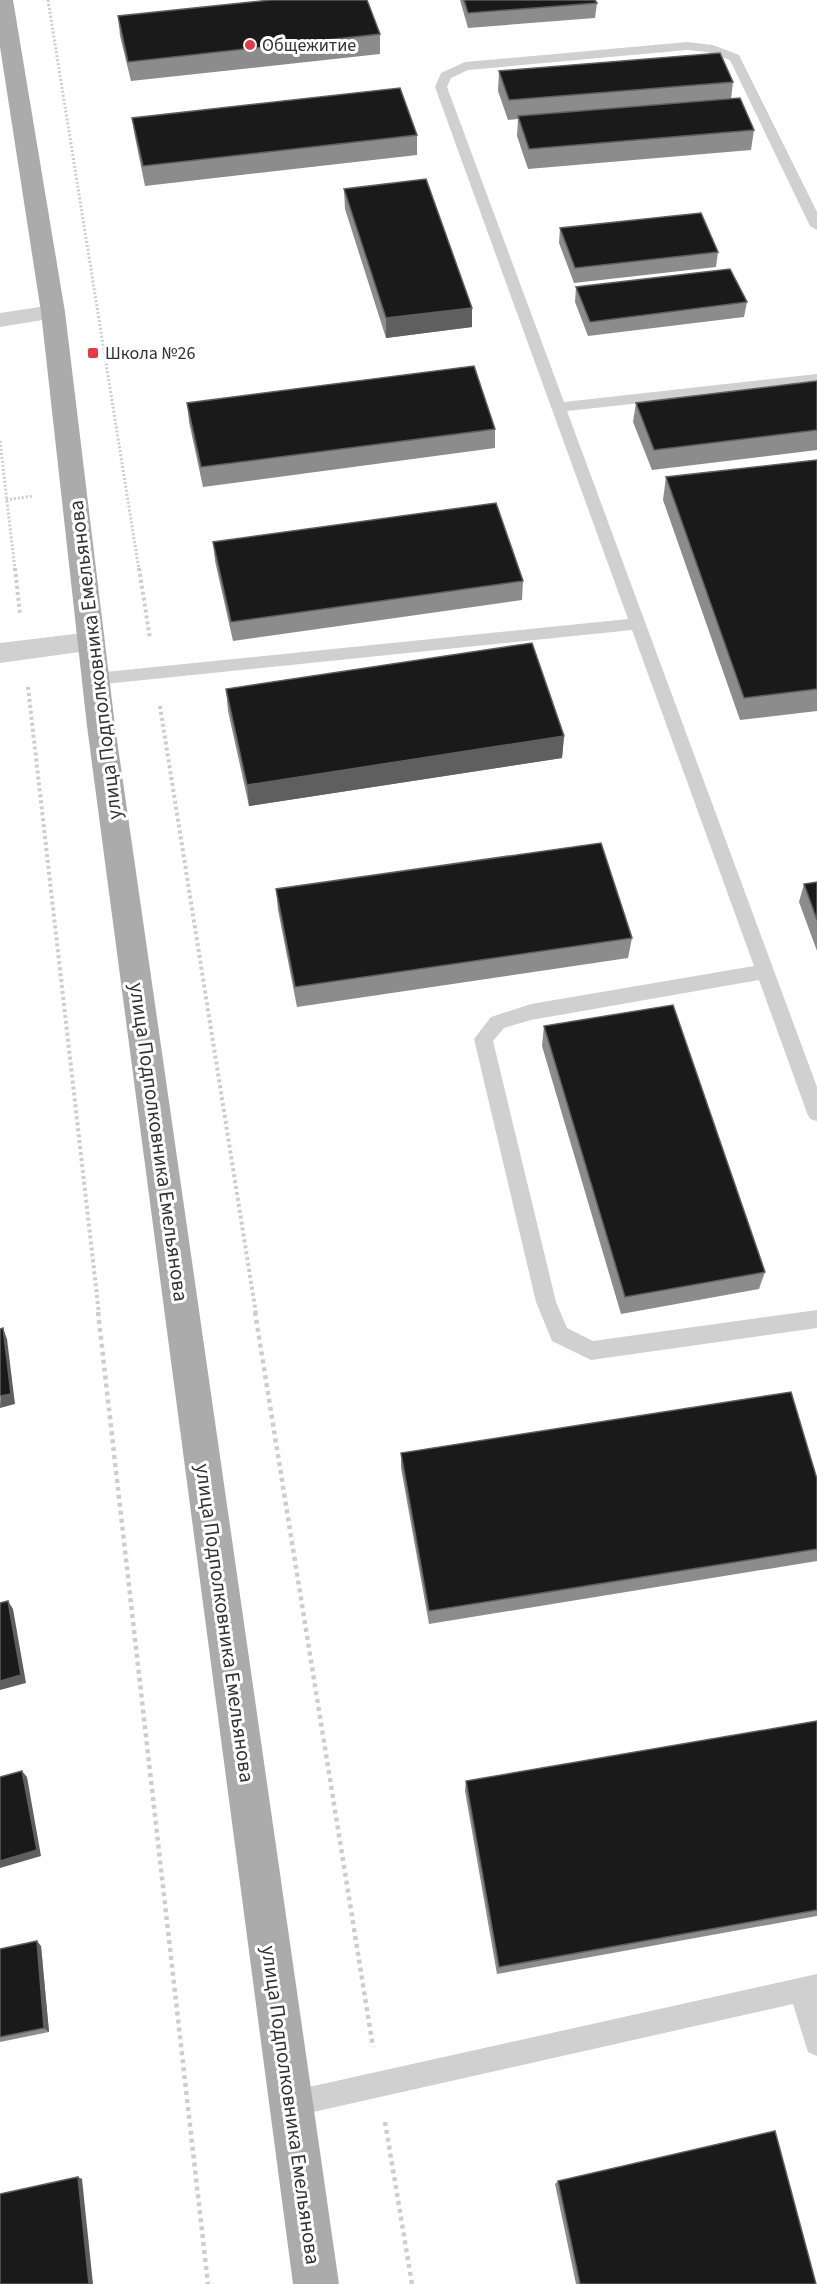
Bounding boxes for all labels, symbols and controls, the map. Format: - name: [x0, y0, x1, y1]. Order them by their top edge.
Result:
- place label: Общежитие: [262, 33, 356, 58]
- marker: Общежитие: [243, 38, 257, 52]
- place label: Школа №26: [105, 341, 195, 366]
- marker: Школа №26: [86, 346, 100, 360]
- street label: улица Подполковника Емельянова: [61, 499, 129, 821]
- street label: улица Подполковника Емельянова: [122, 981, 196, 1303]
- street label: улица Подполковника Емельянова: [188, 1462, 262, 1784]
- street label: улица Подполковника Емельянова: [254, 1944, 328, 2266]

